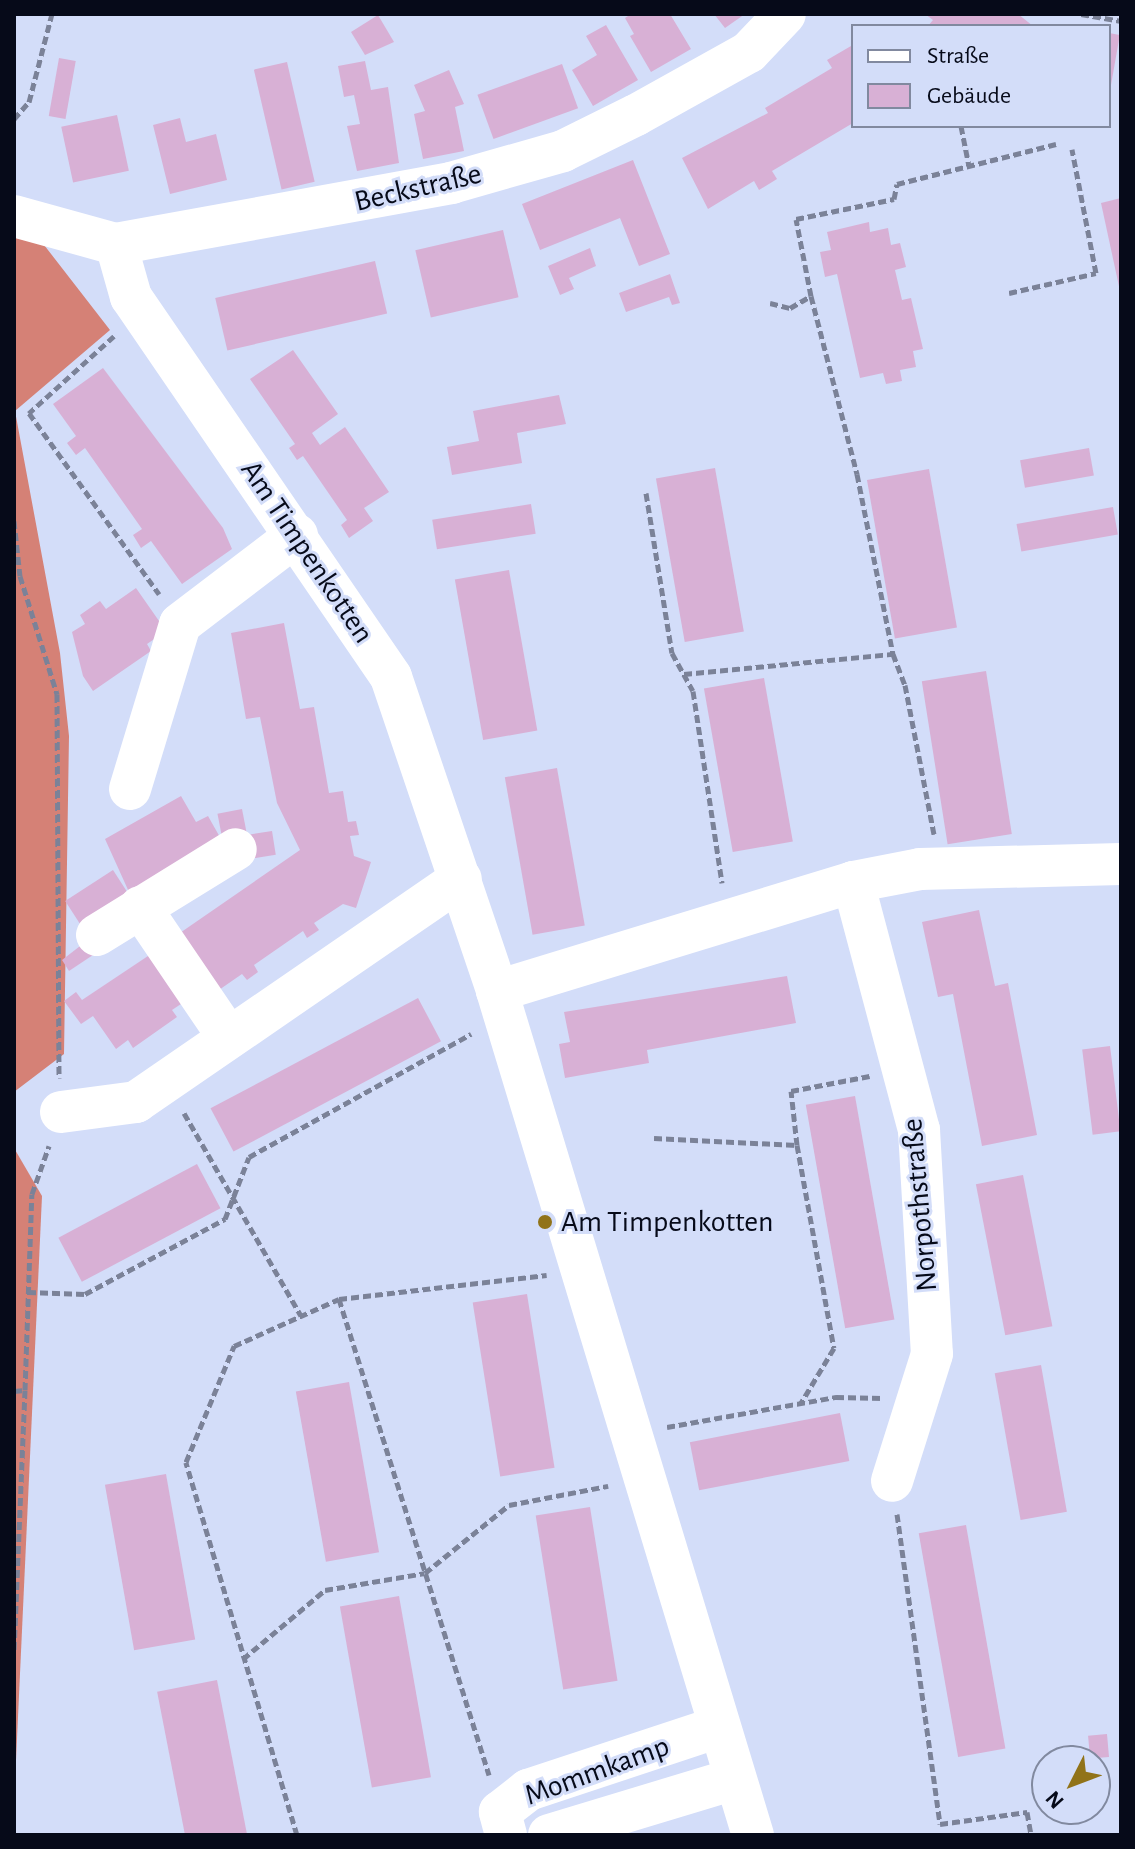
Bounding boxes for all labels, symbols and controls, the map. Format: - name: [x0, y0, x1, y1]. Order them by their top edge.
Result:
- legend: [851, 24, 1111, 128]
- text: Straße: [927, 44, 989, 68]
- text: Gebäude: [927, 84, 1011, 108]
- street label: Beckstraße: [351, 156, 485, 220]
- street label: Am Timpenkotten: [233, 454, 381, 650]
- street label: Norpothstraße: [895, 1117, 945, 1293]
- place label: Am Timpenkotten: [561, 1204, 773, 1240]
- marker: Am Timpenkotten: [536, 1213, 554, 1231]
- street label: Mommkamp: [520, 1728, 674, 1814]
- north arrow: [1031, 1745, 1111, 1825]
- text: N: [1041, 1787, 1068, 1813]

